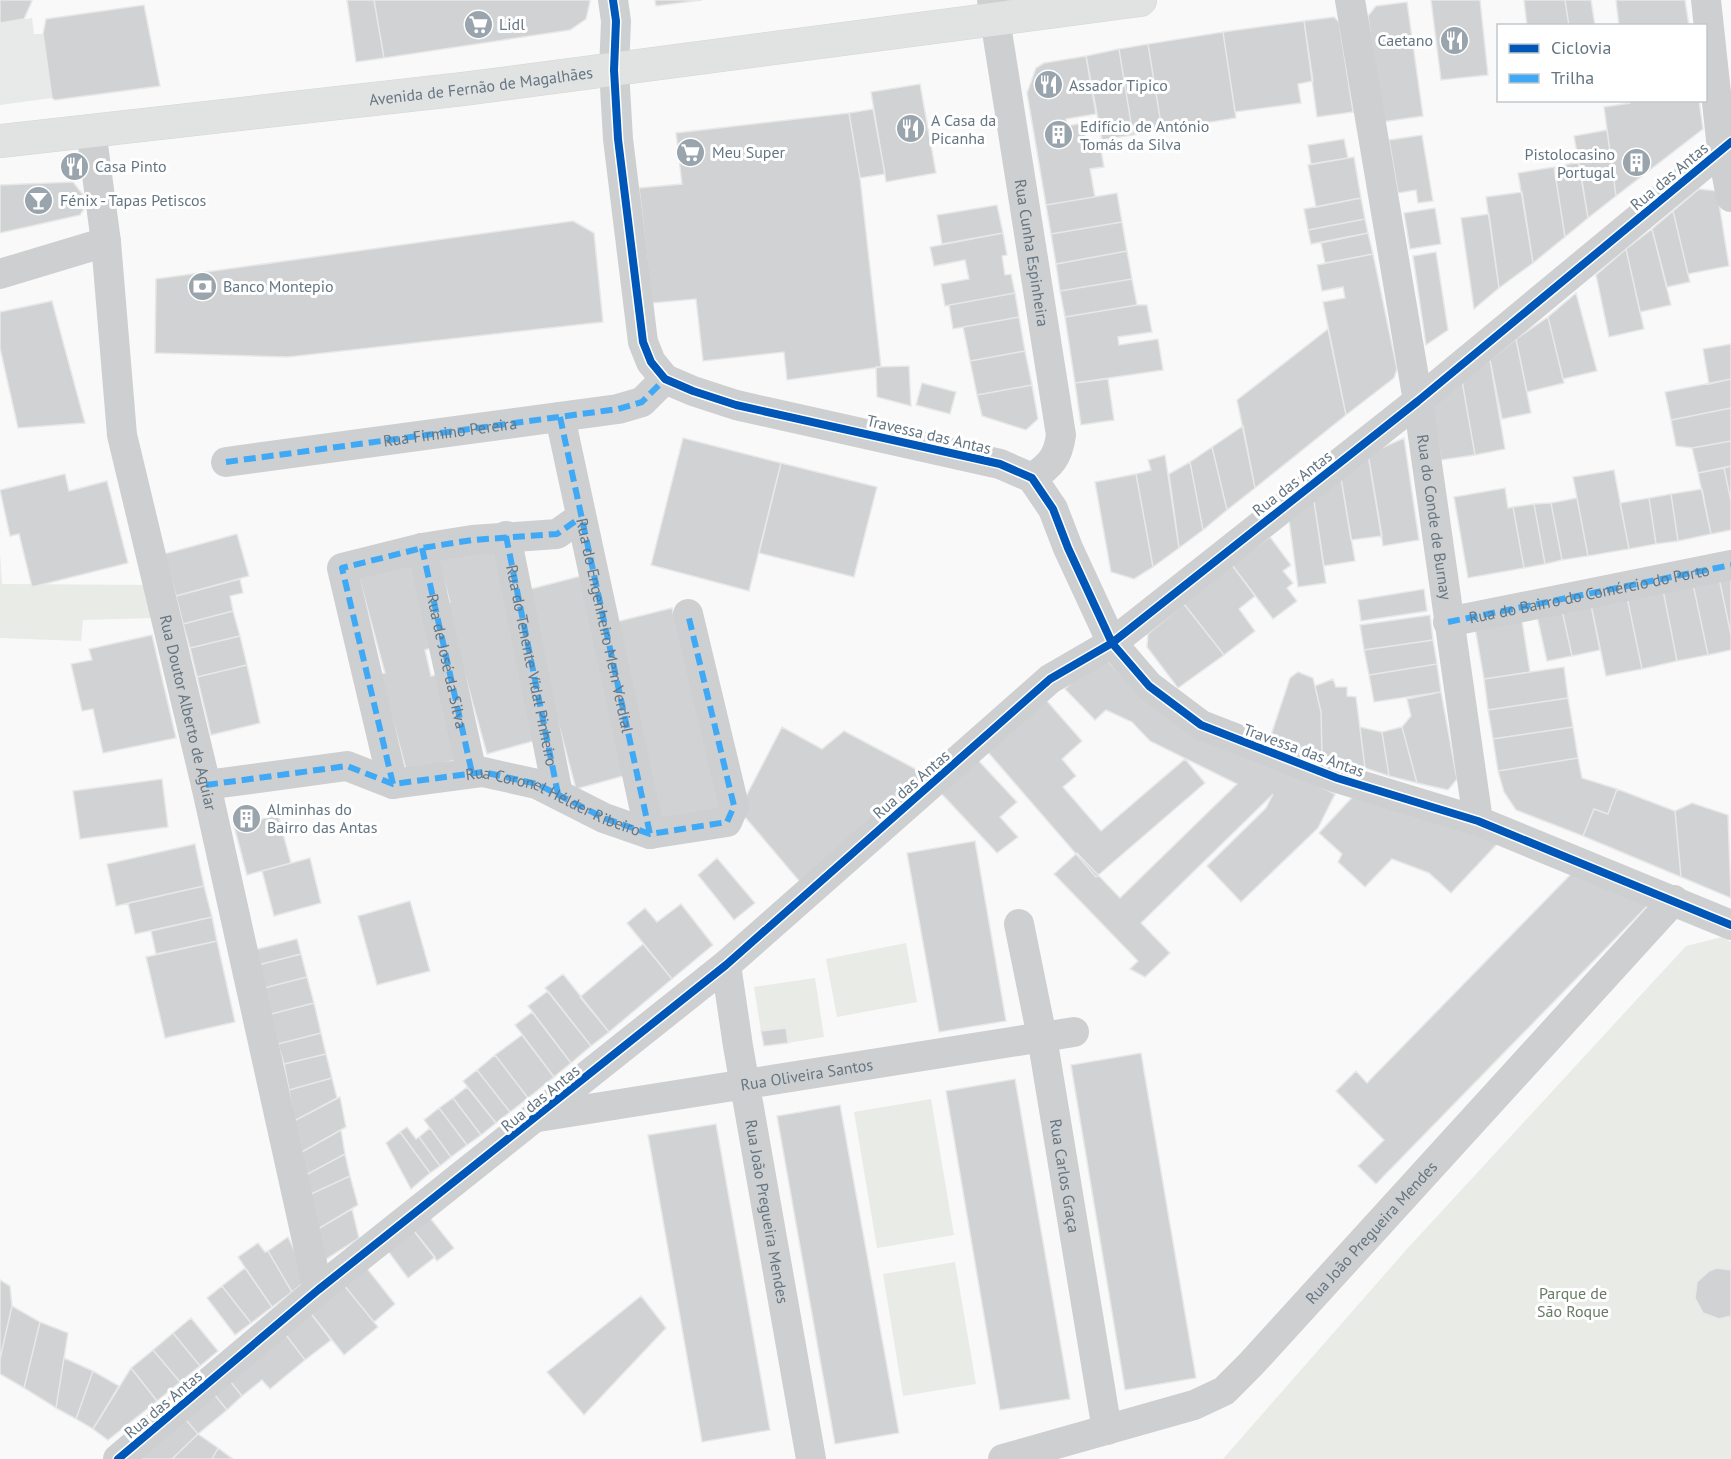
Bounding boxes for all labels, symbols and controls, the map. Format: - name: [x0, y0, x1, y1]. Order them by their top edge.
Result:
- supermarket icon: Lidl: [462, 8, 494, 40]
- place label: Lidl: [499, 14, 525, 34]
- restaurant icon: Caetano: [1438, 24, 1470, 56]
- legend: [1497, 24, 1707, 102]
- place label: Caetano: [1377, 30, 1433, 50]
- text: Ciclovia: [1551, 36, 1611, 59]
- street label: Avenida de Fernão de Magalhães: [368, 62, 594, 109]
- text: Trilha: [1551, 66, 1594, 89]
- restaurant icon: Assador Tipico: [1032, 69, 1064, 101]
- place label: Assador Tipico: [1069, 75, 1168, 95]
- place label: A Casa da Picanha: [931, 110, 996, 148]
- restaurant icon: A Casa da Picanha: [894, 113, 926, 145]
- place label: Edifício de António Tomás da Silva: [1080, 116, 1209, 154]
- building icon: Edifício de António Tomás da Silva: [1043, 119, 1075, 151]
- supermarket icon: Meu Super: [675, 136, 707, 168]
- street label: Rua das Antas: [1626, 138, 1712, 214]
- place label: Meu Super: [712, 142, 786, 162]
- place label: Pistolocasino Portugal: [1524, 144, 1615, 182]
- building icon: Pistolocasino Portugal: [1620, 147, 1652, 179]
- restaurant icon: Casa Pinto: [58, 150, 90, 182]
- place label: Casa Pinto: [95, 156, 167, 176]
- street label: Rua Cunha Espinheira: [1011, 178, 1054, 328]
- bar icon: Fénix - Tapas Petiscos: [23, 184, 55, 216]
- place label: Fénix - Tapas Petiscos: [60, 190, 207, 210]
- bank icon: Banco Montepio: [186, 270, 218, 302]
- place label: Banco Montepio: [223, 276, 334, 296]
- street label: Travessa das Antas: [865, 410, 993, 458]
- street label: Rua Firmino Pereira: [382, 413, 518, 451]
- street label: Rua do Conde de Burnay: [1413, 433, 1456, 602]
- street label: Rua das Antas: [1248, 446, 1336, 520]
- street label: Rua do Engenheiro Mem Verdial: [572, 516, 638, 735]
- street label: Rua do Bairro do Comércio do Porto: [1467, 560, 1711, 628]
- street label: Rua do Tenente Vidal Pinheiro: [502, 563, 562, 768]
- street label: Rua de José da Silva: [422, 592, 472, 731]
- street label: Rua Doutor Alberto de Aguiar: [155, 613, 221, 813]
- street label: Travessa das Antas: [1241, 719, 1367, 781]
- street label: Rua das Antas: [868, 745, 954, 823]
- street label: Rua Coronel Hélder Ribeiro: [464, 762, 643, 840]
- place label: Alminhas do Bairro das Antas: [267, 799, 378, 837]
- building icon: Alminhas do Bairro das Antas: [230, 802, 262, 834]
- street label: Rua Oliveira Santos: [739, 1054, 874, 1095]
- street label: Rua das Antas: [497, 1060, 584, 1136]
- street label: Rua Carlos Graça: [1046, 1117, 1084, 1234]
- street label: Rua João Pregueira Mendes: [741, 1118, 793, 1305]
- street label: Rua João Pregueira Mendes: [1301, 1156, 1441, 1308]
- park label: Parque de São Roque: [1537, 1283, 1609, 1321]
- street label: Rua das Antas: [120, 1366, 206, 1442]

